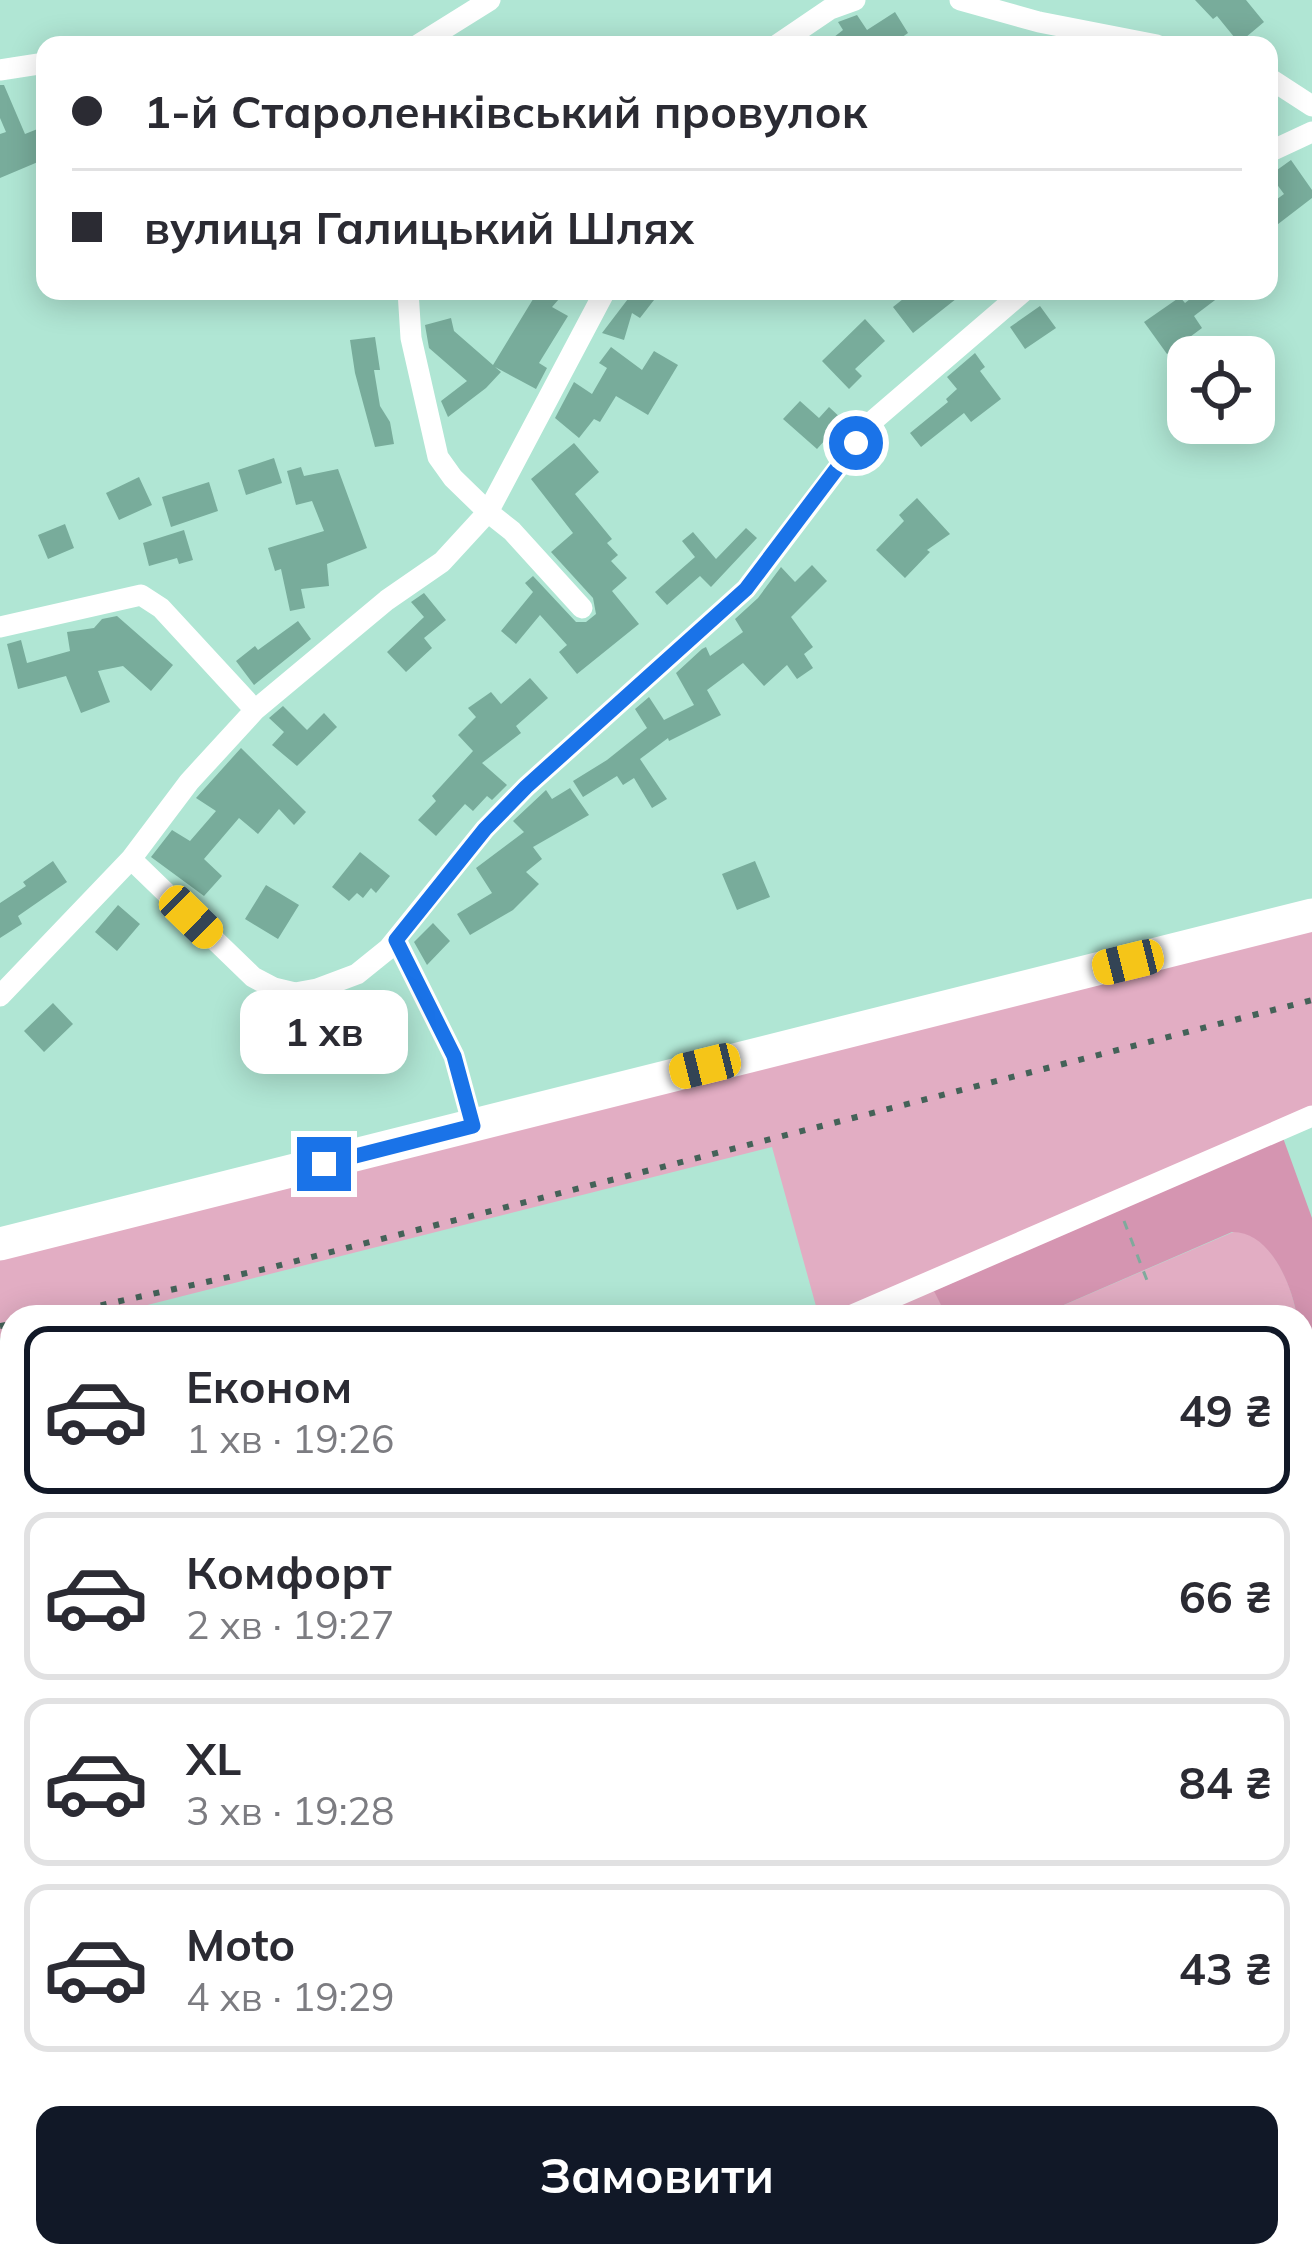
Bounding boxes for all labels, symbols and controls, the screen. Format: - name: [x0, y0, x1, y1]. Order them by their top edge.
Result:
- text: 1-й Староленківський провулок: [144, 83, 867, 139]
- text: вулиця Галицький Шлях: [144, 199, 694, 255]
- map controls: [1167, 336, 1275, 444]
- button: locate: [1167, 336, 1275, 444]
- route start: [829, 416, 883, 470]
- car: [153, 879, 229, 955]
- car: [1089, 936, 1167, 988]
- callout: 1 хв: [240, 990, 408, 1074]
- text: 1 хв: [285, 1007, 363, 1056]
- car: [666, 1040, 744, 1092]
- route end: [297, 1137, 351, 1191]
- icon: car: [42, 1356, 150, 1464]
- text: Економ: [186, 1358, 352, 1414]
- text: 49 ₴: [1179, 1382, 1272, 1438]
- text: 1 хв · 19:26: [186, 1414, 394, 1463]
- icon: car: [42, 1542, 150, 1650]
- text: Комфорт: [186, 1544, 392, 1600]
- text: 66 ₴: [1179, 1568, 1272, 1624]
- text: 2 хв · 19:27: [186, 1600, 394, 1649]
- icon: car: [42, 1728, 150, 1836]
- text: XL: [186, 1730, 241, 1786]
- text: 84 ₴: [1179, 1754, 1272, 1810]
- text: 3 хв · 19:28: [186, 1786, 394, 1835]
- icon: car: [42, 1914, 150, 2022]
- text: Moto: [186, 1916, 295, 1972]
- text: 43 ₴: [1179, 1940, 1272, 1996]
- text: 4 хв · 19:29: [186, 1972, 394, 2021]
- button: Замовити: [36, 2106, 1278, 2244]

